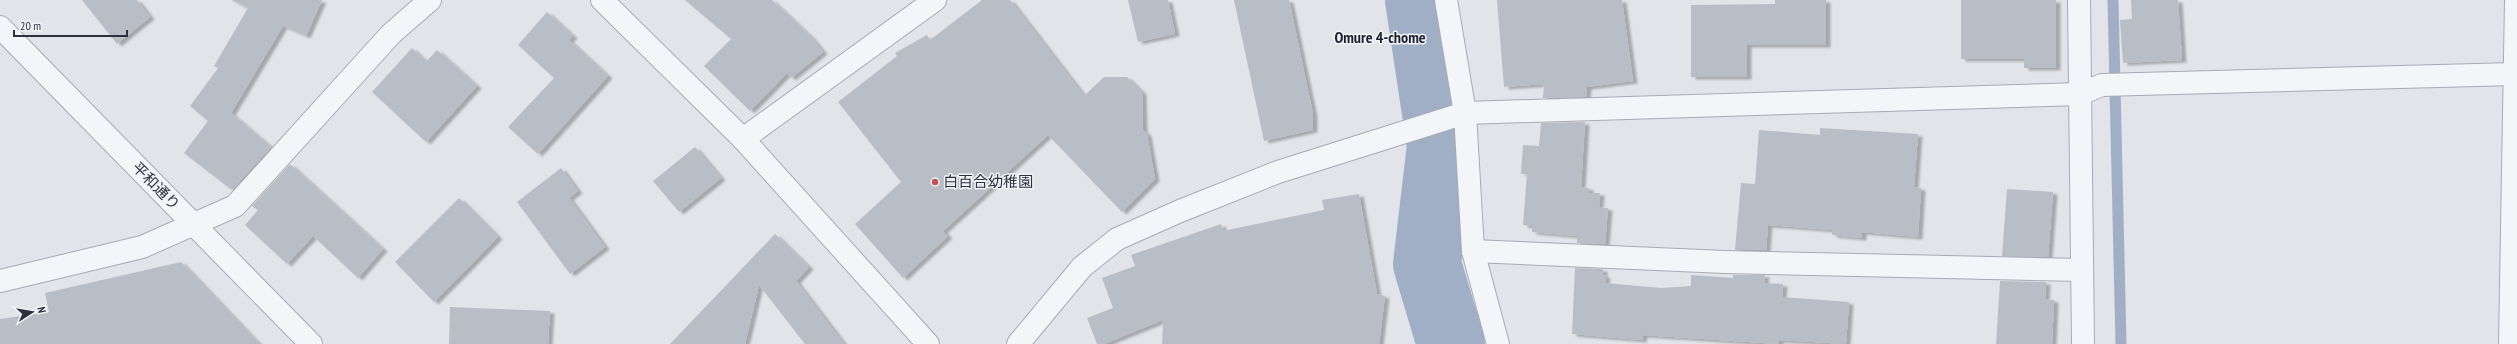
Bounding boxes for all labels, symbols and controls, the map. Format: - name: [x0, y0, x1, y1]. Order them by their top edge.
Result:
- scale bar: [14, 12, 127, 38]
- text: 20 m: [20, 18, 41, 33]
- district label: Omure 4-chome: [1334, 27, 1426, 47]
- street label: 平和通り: [128, 158, 184, 214]
- place label: 白百合幼稚園: [943, 172, 1033, 191]
- marker: 白百合幼稚園: [930, 177, 940, 187]
- north arrow: [12, 292, 52, 332]
- text: N: [34, 306, 49, 314]

